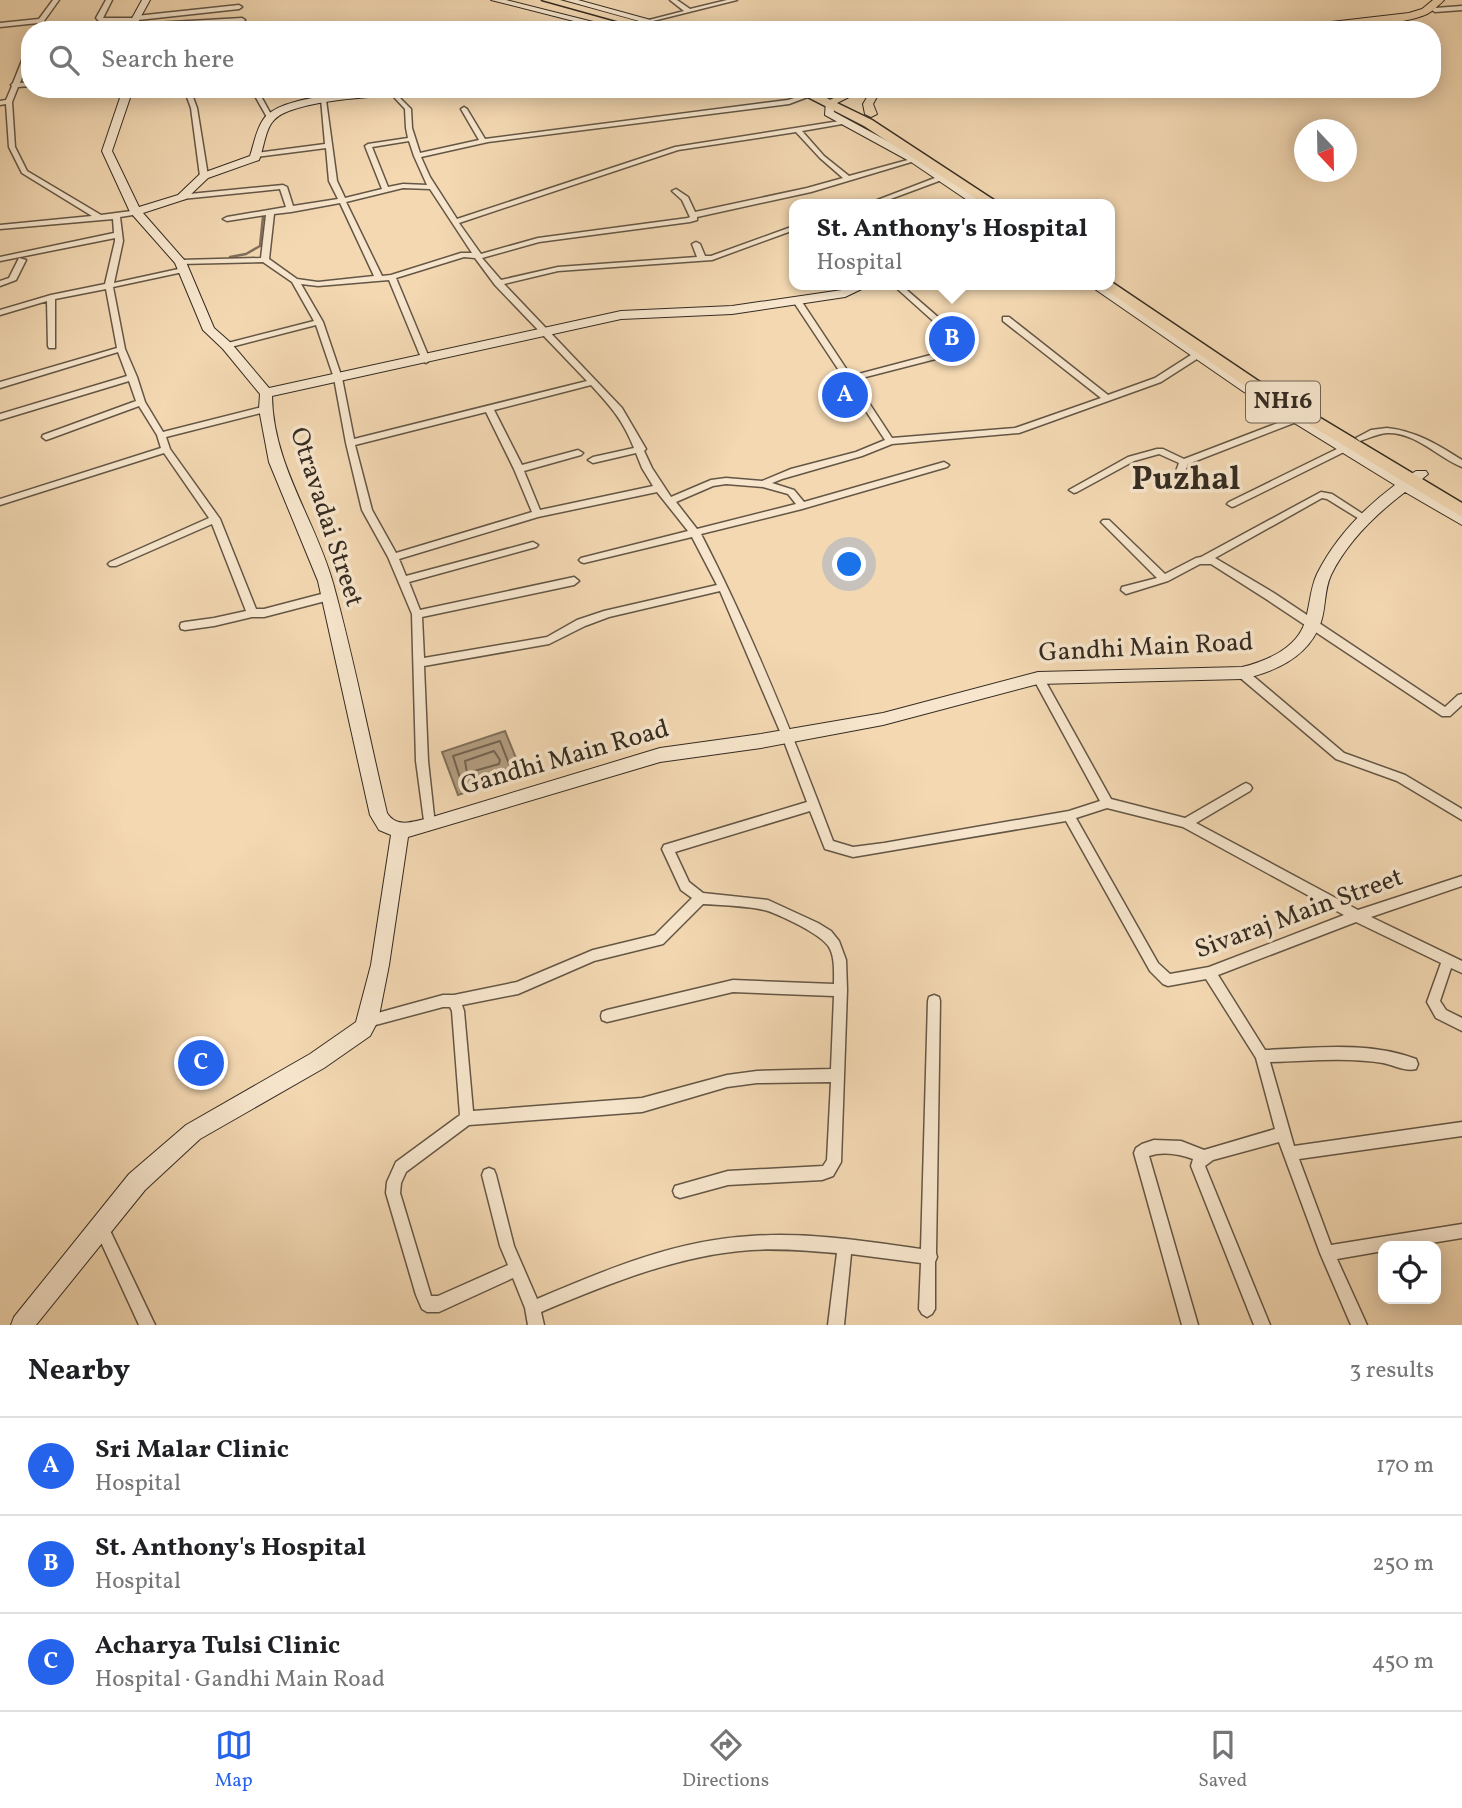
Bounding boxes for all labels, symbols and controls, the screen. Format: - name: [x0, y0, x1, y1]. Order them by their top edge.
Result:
- search box: [21, 21, 1441, 98]
- icon: search: [45, 41, 83, 79]
- text: Search here: [101, 42, 234, 78]
- north arrow: [1294, 119, 1357, 182]
- popup: [789, 199, 1115, 290]
- text: St. Anthony's Hospital: [816, 211, 1088, 247]
- text: Hospital: [816, 247, 902, 279]
- pin: B: [929, 313, 975, 365]
- pin: A: [822, 369, 868, 421]
- road number: NH16: [1246, 382, 1320, 422]
- street label: Otravadai Street: [280, 423, 372, 611]
- district label: Puzhal: [1132, 458, 1240, 504]
- your location: [832, 547, 866, 581]
- street label: Gandhi Main Road: [1038, 624, 1254, 672]
- street label: Gandhi Main Road: [457, 711, 673, 805]
- street label: Sivaraj Main Street: [1190, 860, 1408, 968]
- pin: C: [178, 1037, 224, 1089]
- map controls: [1378, 1241, 1441, 1304]
- button: locate: [1378, 1241, 1441, 1304]
- text: Nearby: [28, 1350, 130, 1392]
- text: 3 results: [1349, 1355, 1434, 1387]
- text: Sri Malar Clinic: [95, 1432, 289, 1468]
- text: A: [43, 1450, 59, 1482]
- text: 170 m: [1376, 1450, 1434, 1482]
- text: Hospital: [95, 1468, 181, 1500]
- text: St. Anthony's Hospital: [95, 1530, 366, 1566]
- text: B: [43, 1548, 59, 1580]
- text: 250 m: [1372, 1548, 1434, 1580]
- text: Hospital: [95, 1566, 181, 1598]
- text: Acharya Tulsi Clinic: [95, 1628, 340, 1664]
- text: C: [44, 1646, 58, 1678]
- text: 450 m: [1372, 1646, 1434, 1678]
- text: Hospital · Gandhi Main Road: [95, 1664, 385, 1696]
- tab: Map: [215, 1726, 253, 1794]
- tab: Directions: [682, 1726, 769, 1794]
- tab: Saved: [1198, 1726, 1247, 1794]

